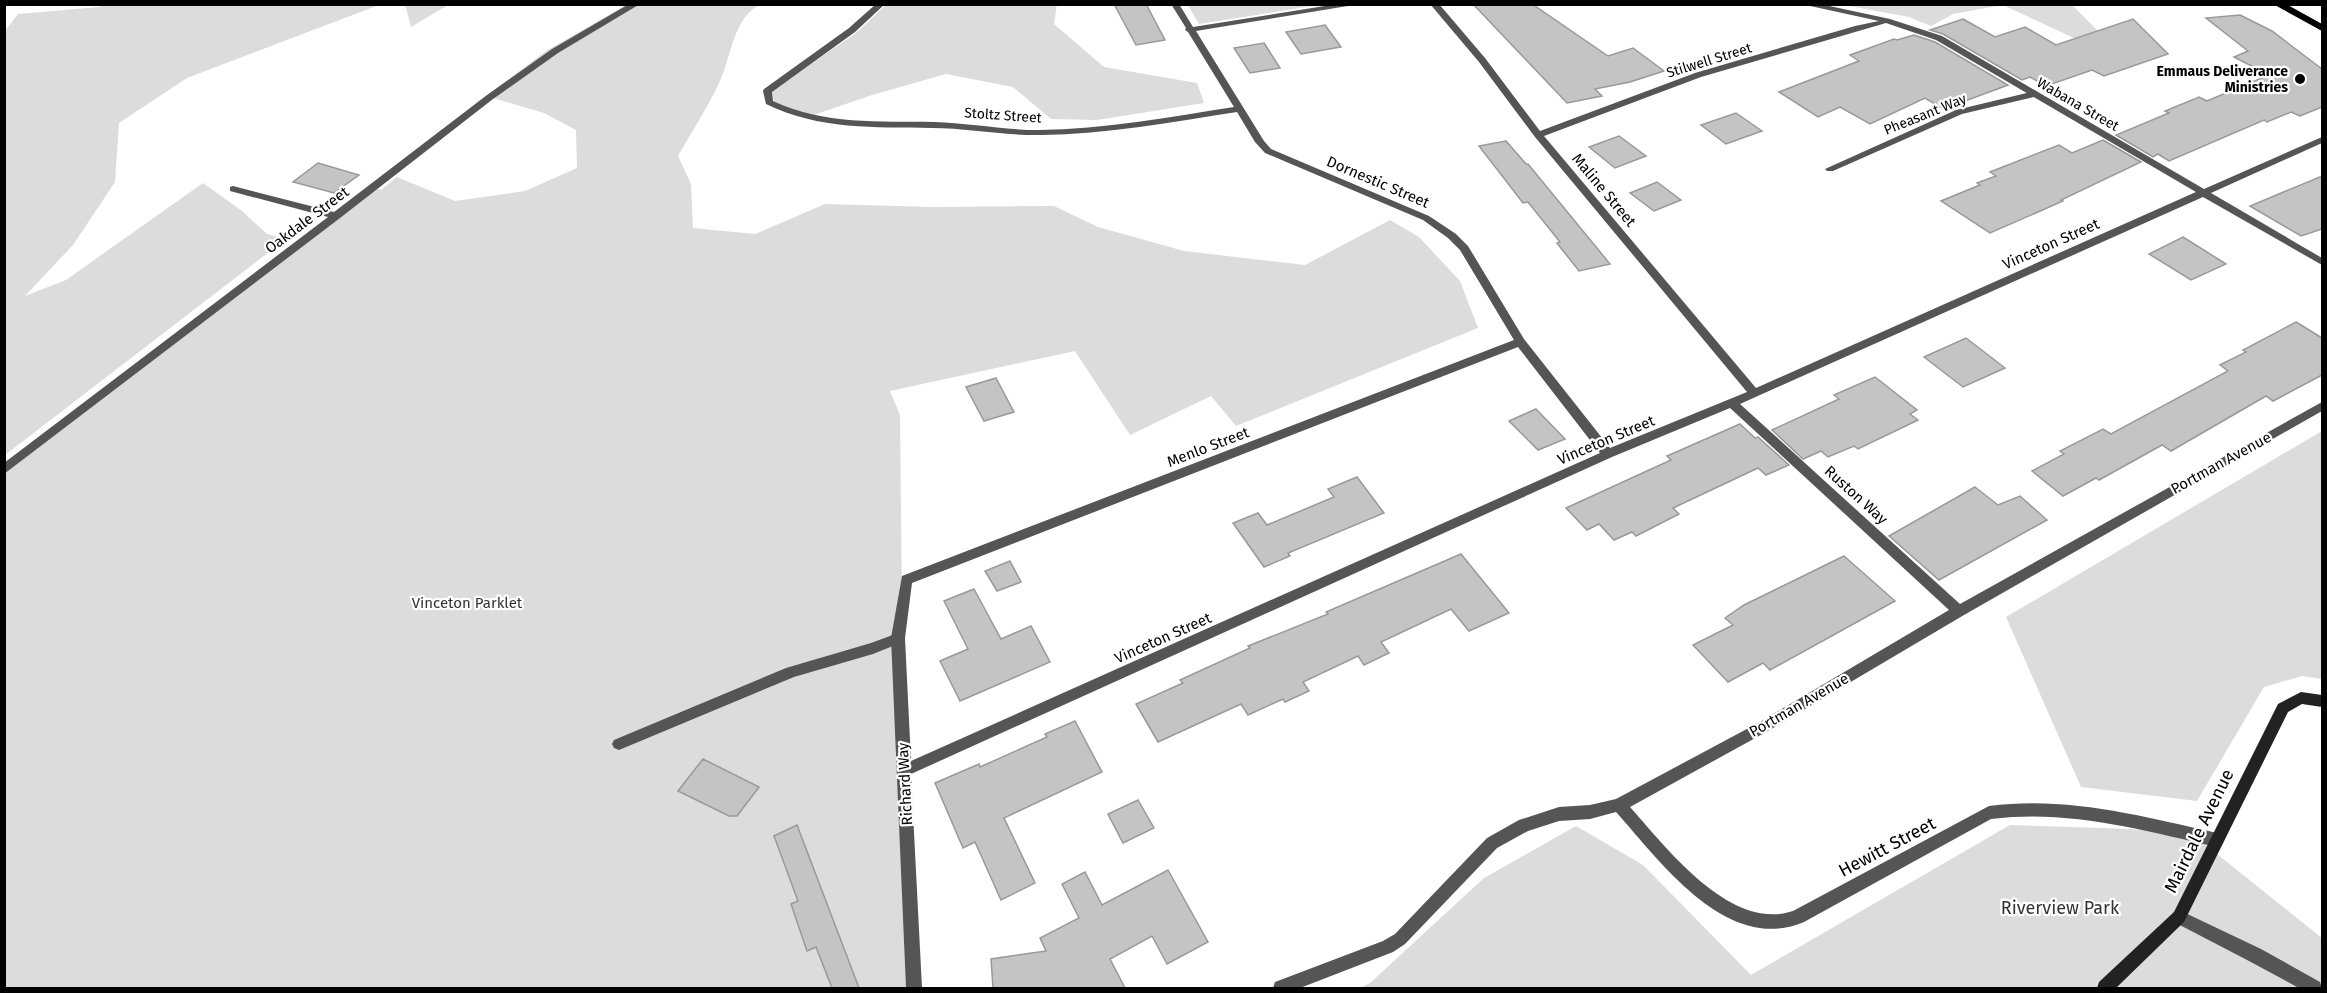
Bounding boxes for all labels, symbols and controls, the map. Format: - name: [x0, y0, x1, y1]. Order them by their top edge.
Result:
- street label: Stilwell Street: [1664, 39, 1755, 82]
- place label: Emmaus Deliverance Ministries: [2157, 63, 2288, 96]
- marker: Emmaus Deliverance Ministries: [2293, 72, 2307, 86]
- street label: Wabana Street: [2034, 74, 2123, 135]
- street label: Pheasant Way: [1881, 90, 1969, 139]
- street label: Stoltz Street: [964, 104, 1043, 127]
- street label: Maline Street: [1568, 150, 1640, 231]
- street label: Dornestic Street: [1324, 152, 1433, 212]
- street label: Oakdale Street: [262, 182, 353, 257]
- street label: Vinceton Street: [2000, 214, 2103, 273]
- street label: Vinceton Street: [1555, 411, 1658, 469]
- street label: Menlo Street: [1164, 423, 1252, 471]
- street label: Portman Avenue: [2168, 428, 2274, 498]
- street label: Ruston Way: [1821, 462, 1892, 528]
- park label: Vinceton Parklet: [412, 594, 523, 612]
- street label: Vinceton Street: [1112, 608, 1215, 667]
- street label: Portman Avenue: [1746, 669, 1852, 741]
- street label: Richard Way: [894, 741, 916, 826]
- street label: Mairdale Avenue: [2159, 765, 2239, 897]
- street label: Hewitt Street: [1835, 812, 1940, 882]
- park label: Riverview Park: [2001, 897, 2120, 919]

